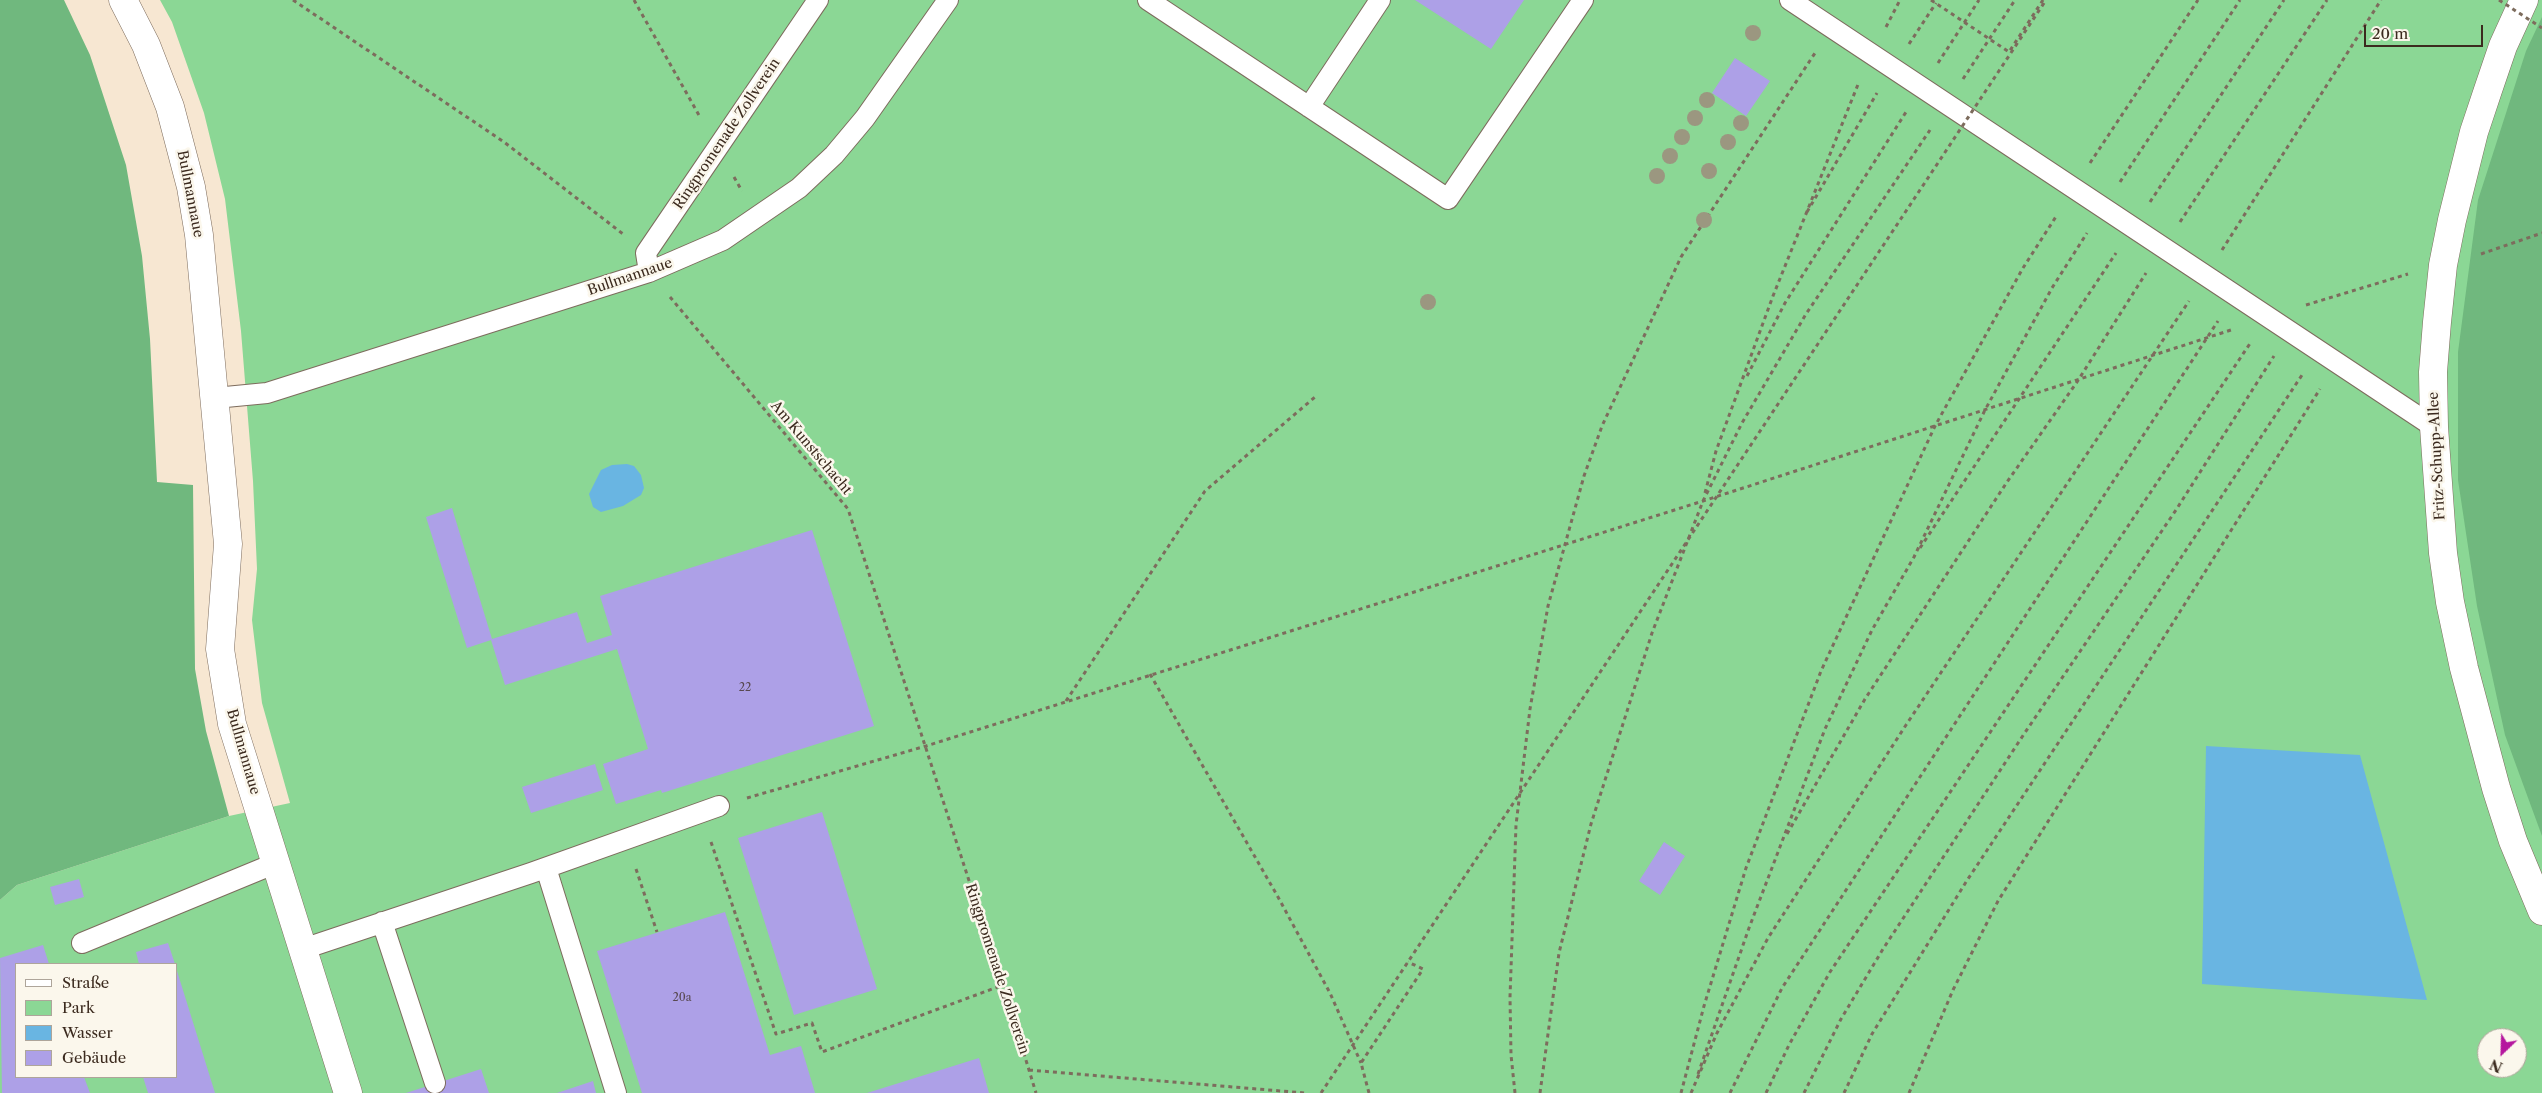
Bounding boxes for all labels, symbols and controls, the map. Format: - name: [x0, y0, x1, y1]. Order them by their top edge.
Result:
- scale bar: [2367, 15, 2486, 47]
- text: 20 m: [2372, 24, 2408, 43]
- street label: Ringpromenade Zollverein: [670, 55, 784, 213]
- street label: Bullmannaue: [173, 149, 207, 239]
- street label: Bullmannaue: [585, 255, 675, 299]
- street label: Fritz-Schupp-Allee: [2425, 391, 2449, 521]
- street label: Am Kunstschacht: [767, 398, 855, 498]
- house number: 22: [739, 681, 751, 695]
- street label: Bullmannaue: [223, 707, 263, 797]
- street label: Ringpromenade Zollverein: [961, 882, 1033, 1056]
- legend: [15, 963, 178, 1078]
- text: Straße: [62, 973, 109, 992]
- house number: 20a: [672, 991, 692, 1005]
- text: Park: [62, 998, 95, 1017]
- text: Wasser: [62, 1023, 113, 1042]
- north arrow: [2477, 1028, 2527, 1078]
- text: Gebäude: [62, 1048, 126, 1067]
- text: N: [2487, 1055, 2506, 1076]

